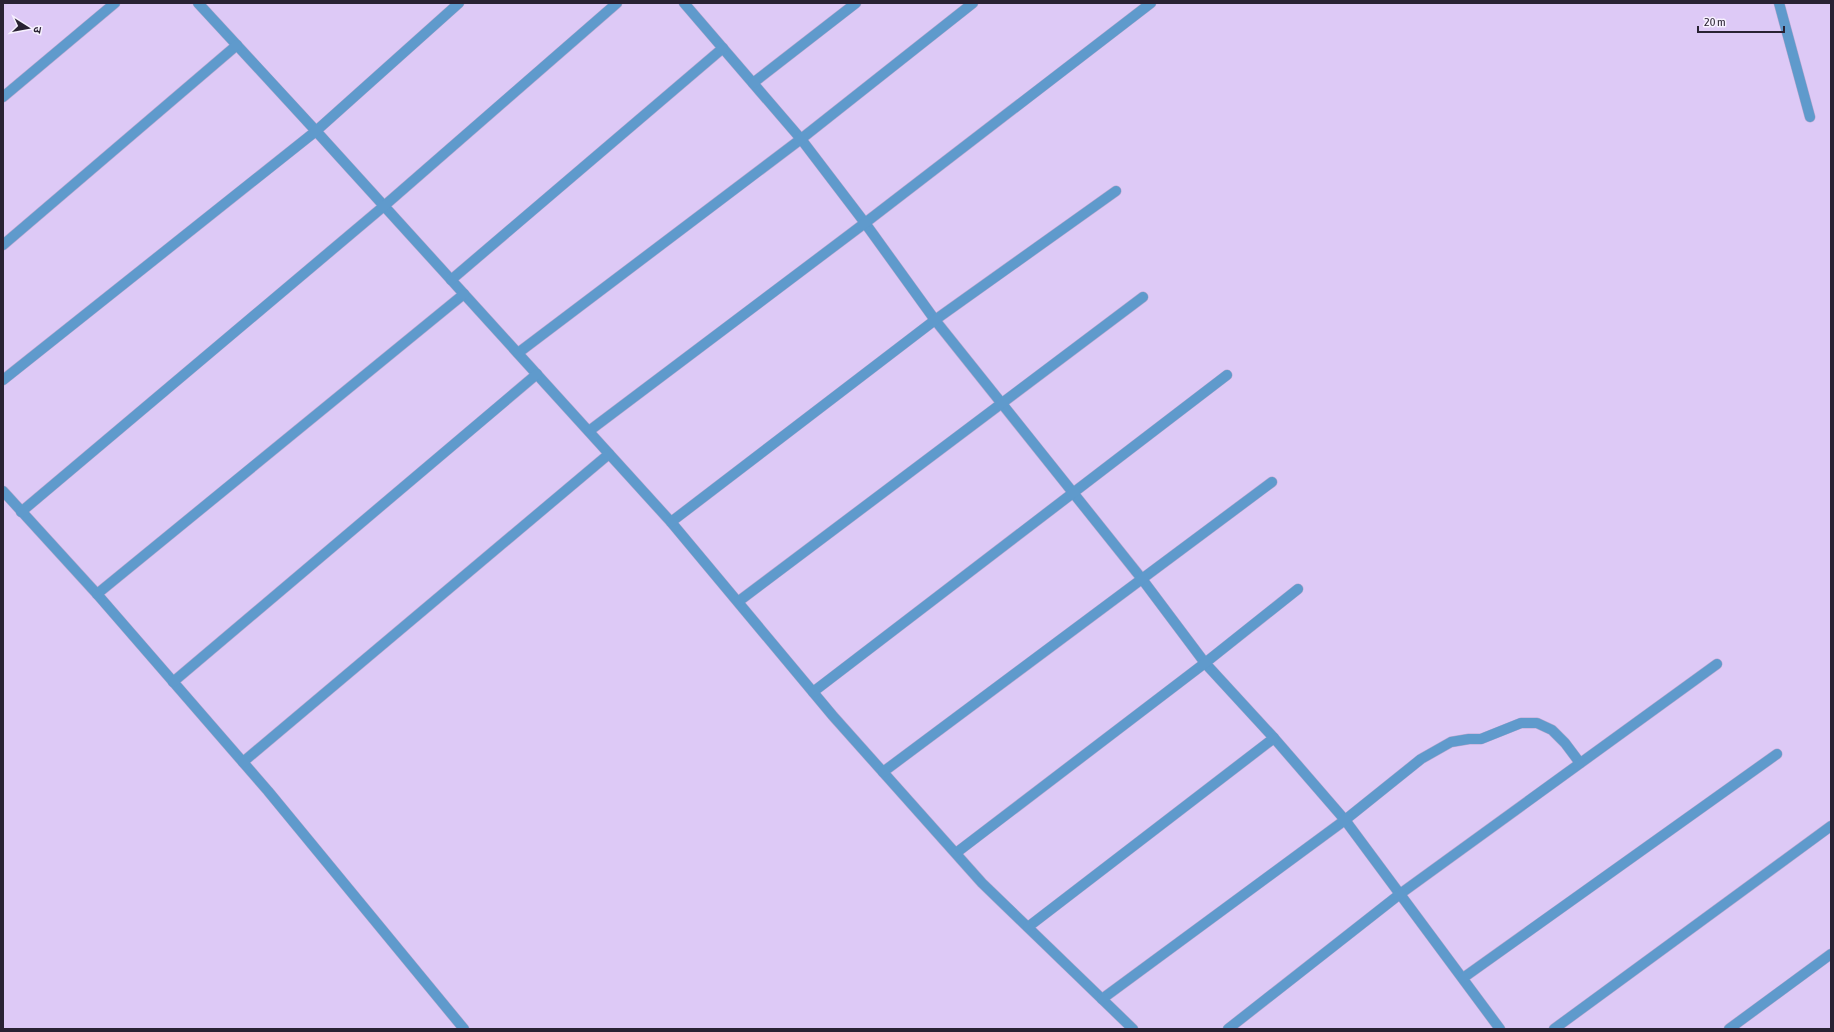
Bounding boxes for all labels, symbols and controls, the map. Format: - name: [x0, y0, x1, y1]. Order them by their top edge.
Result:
- north arrow: [8, 8, 48, 48]
- scale bar: [1698, 8, 1784, 34]
- text: 20 m: [1704, 15, 1726, 29]
- text: उ: [31, 26, 44, 35]

